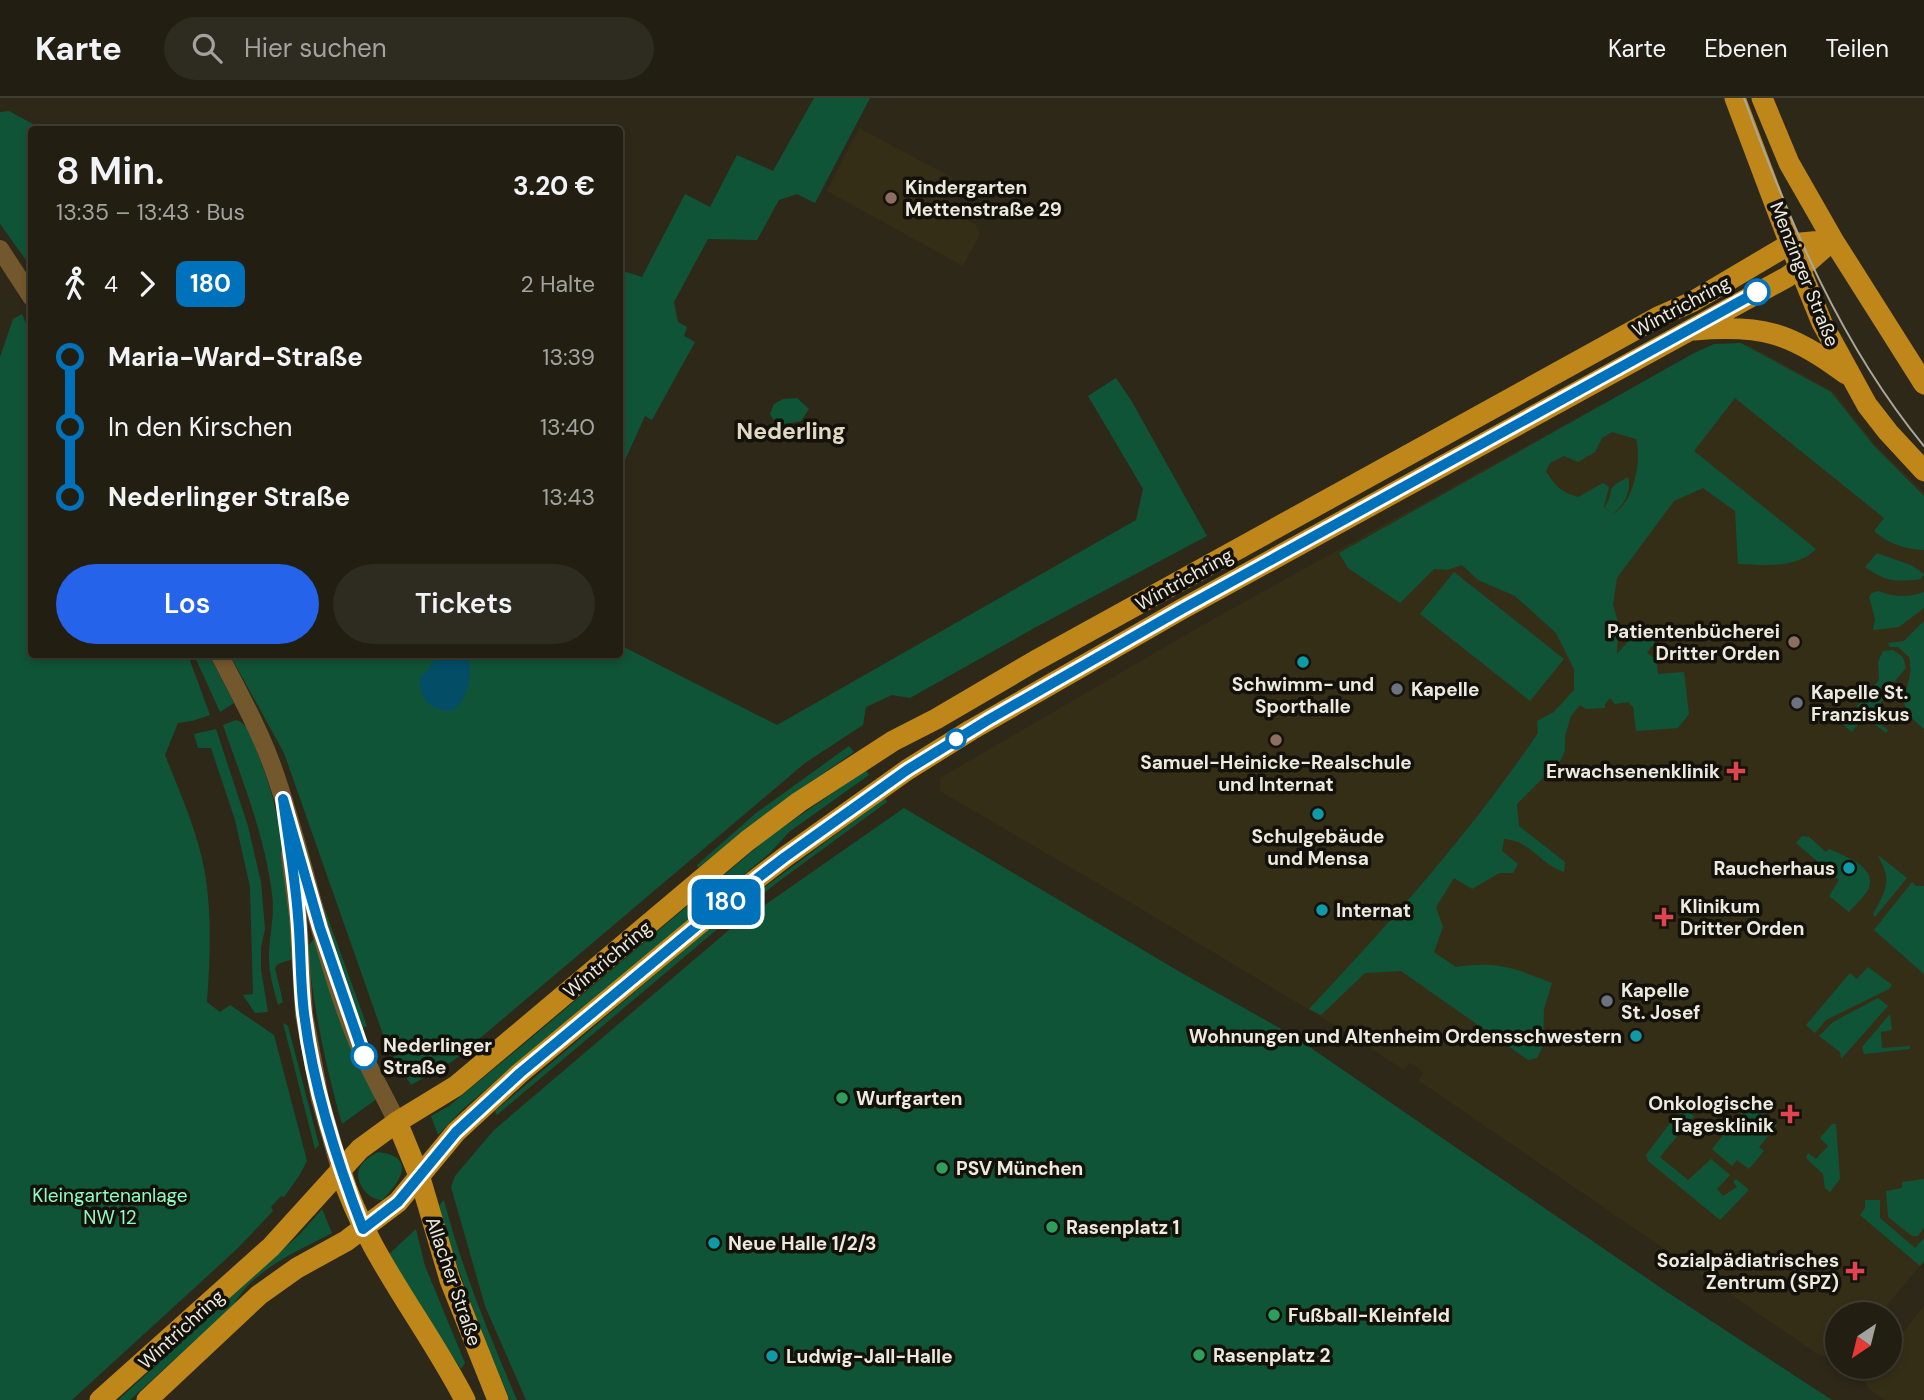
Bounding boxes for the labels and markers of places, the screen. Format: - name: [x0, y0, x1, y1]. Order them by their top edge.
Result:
- place label: Kindergarten Mettenstraße 29: [905, 175, 1062, 222]
- marker: Kindergarten Mettenstraße 29: [883, 190, 899, 206]
- unlabelled marker: [1744, 279, 1770, 305]
- place label: Patientenbücherei Dritter Orden: [1607, 619, 1780, 666]
- marker: Patientenbücherei Dritter Orden: [1786, 634, 1802, 650]
- marker: Schwimm- und Sporthalle: [1295, 654, 1311, 670]
- place label: Schwimm- und Sporthalle: [1232, 672, 1374, 719]
- place label: Kapelle: [1411, 677, 1479, 702]
- place label: Kapelle St. Franziskus: [1811, 680, 1910, 727]
- marker: Kapelle: [1389, 681, 1405, 697]
- marker: Kapelle St. Franziskus: [1789, 695, 1805, 711]
- unlabelled marker: [946, 729, 966, 749]
- marker: Samuel-Heinicke-Realschule und Internat: [1268, 732, 1284, 748]
- place label: Samuel-Heinicke-Realschule und Internat: [1140, 750, 1412, 797]
- place label: Erwachsenenklinik: [1546, 759, 1720, 784]
- marker: Erwachsenenklinik: [1726, 761, 1746, 781]
- marker: Schulgebäude und Mensa: [1310, 806, 1326, 822]
- place label: Schulgebäude und Mensa: [1251, 824, 1385, 871]
- place label: Raucherhaus: [1713, 856, 1835, 881]
- marker: Raucherhaus: [1841, 860, 1857, 876]
- place label: Klinikum Dritter Orden: [1680, 894, 1804, 941]
- place label: Internat: [1336, 898, 1411, 923]
- marker: Internat: [1314, 902, 1330, 918]
- marker: Klinikum Dritter Orden: [1654, 907, 1674, 927]
- place label: Kapelle St. Josef: [1621, 978, 1700, 1025]
- marker: Kapelle St. Josef: [1599, 993, 1615, 1009]
- place label: Wohnungen und Altenheim Ordensschwestern: [1189, 1024, 1622, 1049]
- marker: Wohnungen und Altenheim Ordensschwestern: [1628, 1028, 1644, 1044]
- place label: Nederlinger Straße: [383, 1033, 492, 1080]
- marker: Nederlinger Straße: [351, 1043, 377, 1069]
- place label: Wurfgarten: [856, 1086, 962, 1111]
- marker: Wurfgarten: [834, 1090, 850, 1106]
- place label: Onkologische Tagesklinik: [1648, 1091, 1774, 1138]
- marker: Onkologische Tagesklinik: [1780, 1104, 1800, 1124]
- place label: PSV München: [956, 1156, 1083, 1181]
- marker: PSV München: [934, 1160, 950, 1176]
- place label: Rasenplatz 1: [1066, 1215, 1179, 1240]
- marker: Rasenplatz 1: [1044, 1219, 1060, 1235]
- place label: Neue Halle 1/2/3: [728, 1231, 877, 1256]
- marker: Neue Halle 1/2/3: [706, 1235, 722, 1251]
- place label: Sozialpädiatrisches Zentrum (SPZ): [1657, 1248, 1839, 1295]
- marker: Sozialpädiatrisches Zentrum (SPZ): [1845, 1261, 1865, 1281]
- place label: Fußball-Kleinfeld: [1288, 1303, 1450, 1328]
- marker: Fußball-Kleinfeld: [1266, 1307, 1282, 1323]
- place label: Rasenplatz 2: [1213, 1343, 1331, 1368]
- place label: Ludwig-Jall-Halle: [786, 1344, 953, 1369]
- marker: Rasenplatz 2: [1191, 1347, 1207, 1363]
- marker: Ludwig-Jall-Halle: [764, 1348, 780, 1364]

